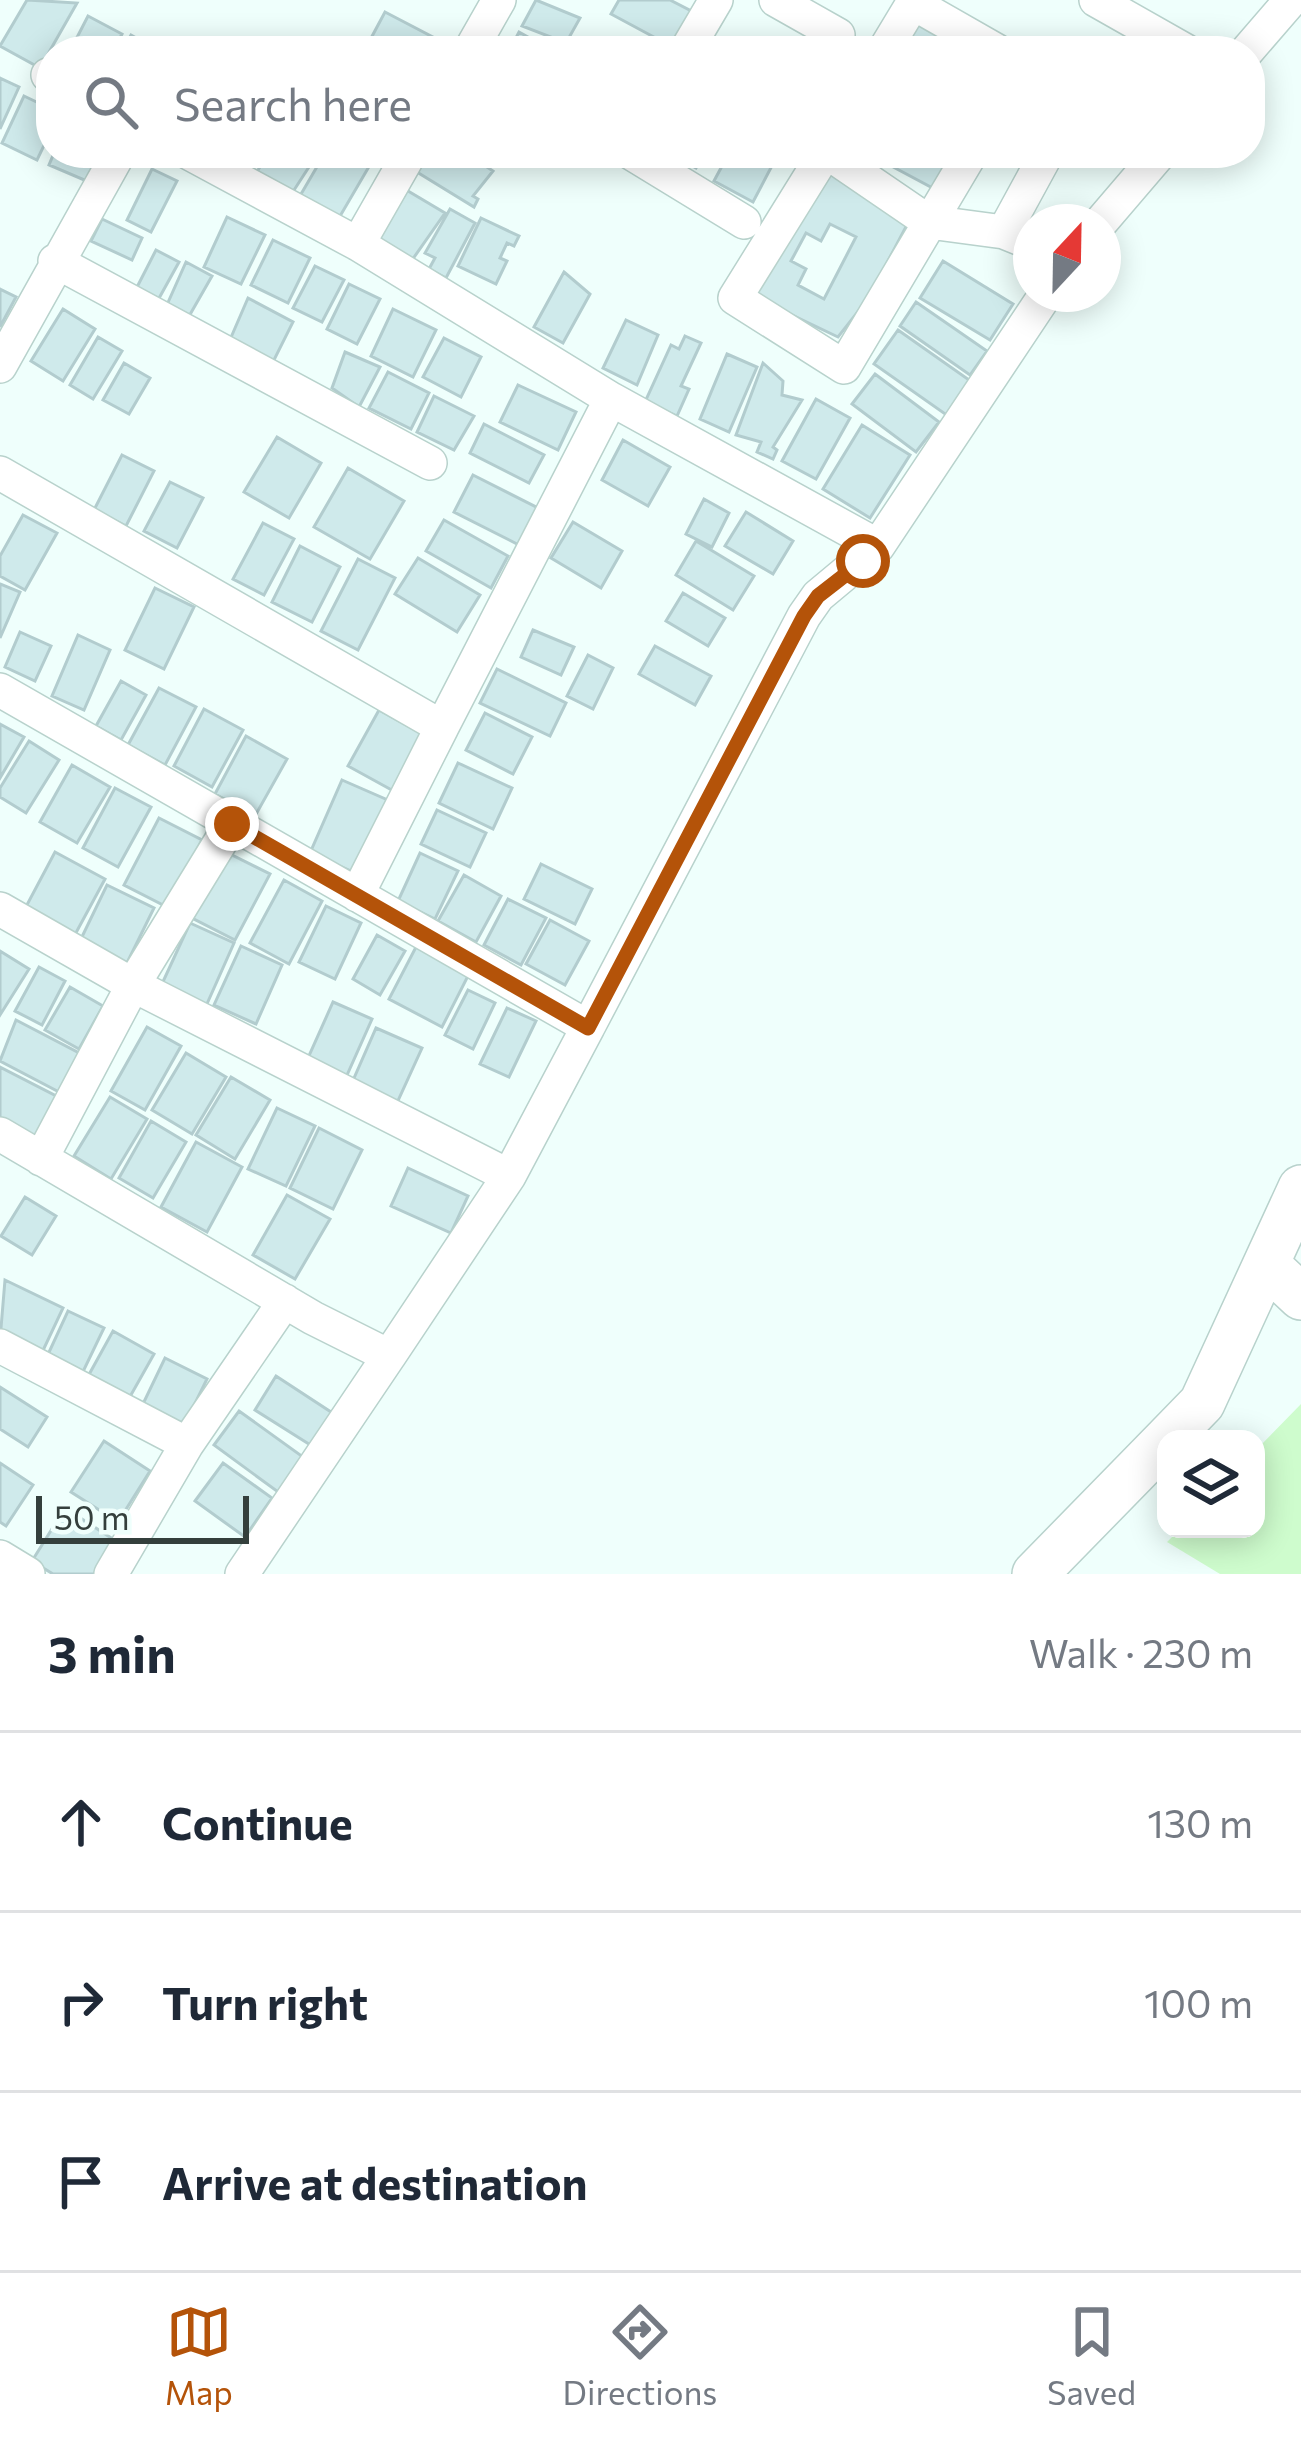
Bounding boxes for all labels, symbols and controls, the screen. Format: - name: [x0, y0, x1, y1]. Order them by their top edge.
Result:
- search box: [36, 36, 1265, 168]
- icon: search: [78, 69, 144, 135]
- text: Search here: [174, 75, 412, 130]
- north arrow: [1013, 204, 1121, 312]
- route start: [836, 534, 890, 588]
- route end: [205, 797, 259, 851]
- map controls: [1157, 1430, 1265, 1538]
- button: layers: [1157, 1430, 1265, 1538]
- scale bar: [36, 1490, 249, 1543]
- text: 50 m: [54, 1496, 130, 1537]
- text: 3 min: [48, 1621, 176, 1684]
- text: Walk · 230 m: [1029, 1628, 1253, 1676]
- icon: ahead: [48, 1789, 114, 1855]
- text: Continue: [162, 1794, 353, 1849]
- text: 130 m: [1147, 1798, 1253, 1846]
- icon: right: [48, 1969, 114, 2035]
- text: Turn right: [162, 1974, 368, 2029]
- text: 100 m: [1144, 1978, 1253, 2026]
- icon: arrive: [48, 2149, 114, 2215]
- text: Arrive at destination: [162, 2154, 588, 2209]
- tab: Map: [165, 2299, 233, 2412]
- tab: Directions: [563, 2299, 717, 2412]
- tab: Saved: [1047, 2299, 1136, 2412]

